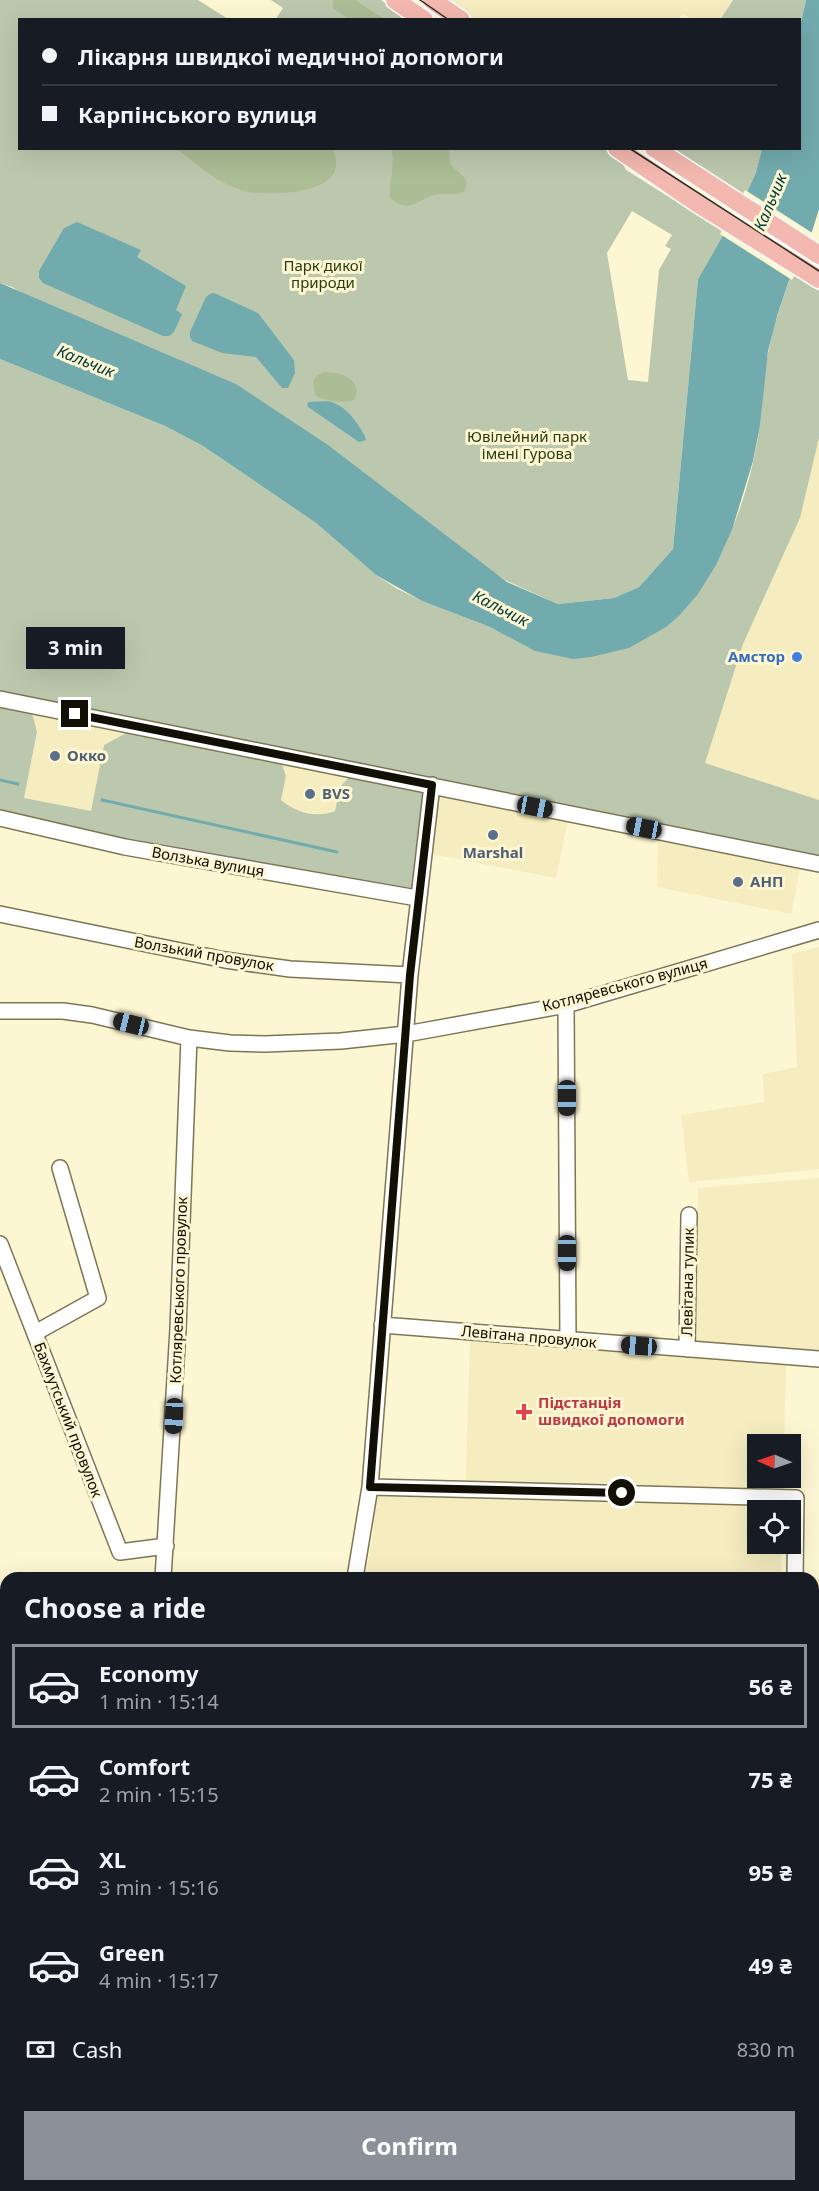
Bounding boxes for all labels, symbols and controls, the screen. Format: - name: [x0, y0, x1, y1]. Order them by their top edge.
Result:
- text: Лікарня швидкої медичної допомоги: [78, 41, 504, 71]
- text: Карпінського вулиця: [78, 99, 317, 129]
- water label: Кальчик: [748, 169, 792, 234]
- park label: Парк дикої природи: [283, 255, 363, 292]
- water label: Кальчик: [54, 340, 119, 383]
- park label: Ювілейний парк імені Гурова: [467, 426, 587, 463]
- water label: Кальчик: [469, 585, 534, 632]
- callout: 3 min: [26, 627, 124, 669]
- text: 3 min: [48, 634, 103, 661]
- place label: Амстор: [728, 646, 785, 666]
- marker: Амстор: [790, 650, 804, 664]
- route end: [61, 700, 88, 727]
- place label: Окко: [67, 745, 106, 765]
- marker: Окко: [48, 749, 62, 763]
- place label: BVS: [322, 783, 350, 803]
- marker: BVS: [303, 787, 317, 801]
- car: [516, 795, 554, 819]
- car: [625, 816, 663, 840]
- marker: Marshal: [486, 828, 500, 842]
- street label: Волзька вулиця: [150, 841, 266, 881]
- place label: Marshal: [463, 842, 523, 862]
- place label: АНП: [750, 871, 783, 891]
- marker: АНП: [731, 875, 745, 889]
- street label: Волзький провулок: [133, 931, 276, 975]
- street label: Котляревського вулиця: [540, 952, 710, 1016]
- car: [111, 1011, 151, 1037]
- car: [558, 1080, 576, 1116]
- street label: Котляревського провулок: [165, 1196, 191, 1384]
- street label: Левітана тупик: [676, 1227, 698, 1337]
- car: [558, 1235, 576, 1271]
- street label: Левітана провулок: [461, 1320, 598, 1352]
- car: [620, 1336, 658, 1356]
- street label: Бахмутський провулок: [30, 1339, 108, 1500]
- place label: Підстанція швидкої допомоги: [538, 1392, 685, 1429]
- car: [164, 1398, 184, 1434]
- marker: Підстанція швидкої допомоги: [515, 1403, 533, 1421]
- north arrow: [747, 1434, 801, 1488]
- map controls: [747, 1434, 801, 1554]
- route start: [608, 1479, 635, 1506]
- button: locate: [747, 1500, 801, 1554]
- text: Choose a ride: [24, 1589, 206, 1626]
- text: Economy: [99, 1658, 198, 1688]
- icon: car: [27, 1659, 81, 1713]
- text: 56 ₴: [749, 1671, 792, 1701]
- text: 1 min · 15:14: [99, 1688, 219, 1715]
- text: Comfort: [99, 1751, 190, 1781]
- icon: car: [27, 1752, 81, 1806]
- text: 75 ₴: [749, 1764, 792, 1794]
- text: 2 min · 15:15: [99, 1781, 219, 1808]
- text: XL: [99, 1844, 126, 1874]
- icon: car: [27, 1845, 81, 1899]
- text: 95 ₴: [749, 1857, 792, 1887]
- text: 3 min · 15:16: [99, 1874, 219, 1901]
- text: Green: [99, 1937, 165, 1967]
- icon: car: [27, 1938, 81, 1992]
- text: 49 ₴: [749, 1950, 792, 1980]
- text: 4 min · 15:17: [99, 1967, 219, 1994]
- icon: cash: [24, 2033, 57, 2066]
- text: Cash: [72, 2034, 122, 2064]
- text: 830 m: [737, 2036, 795, 2063]
- button: Confirm: [24, 2111, 795, 2180]

